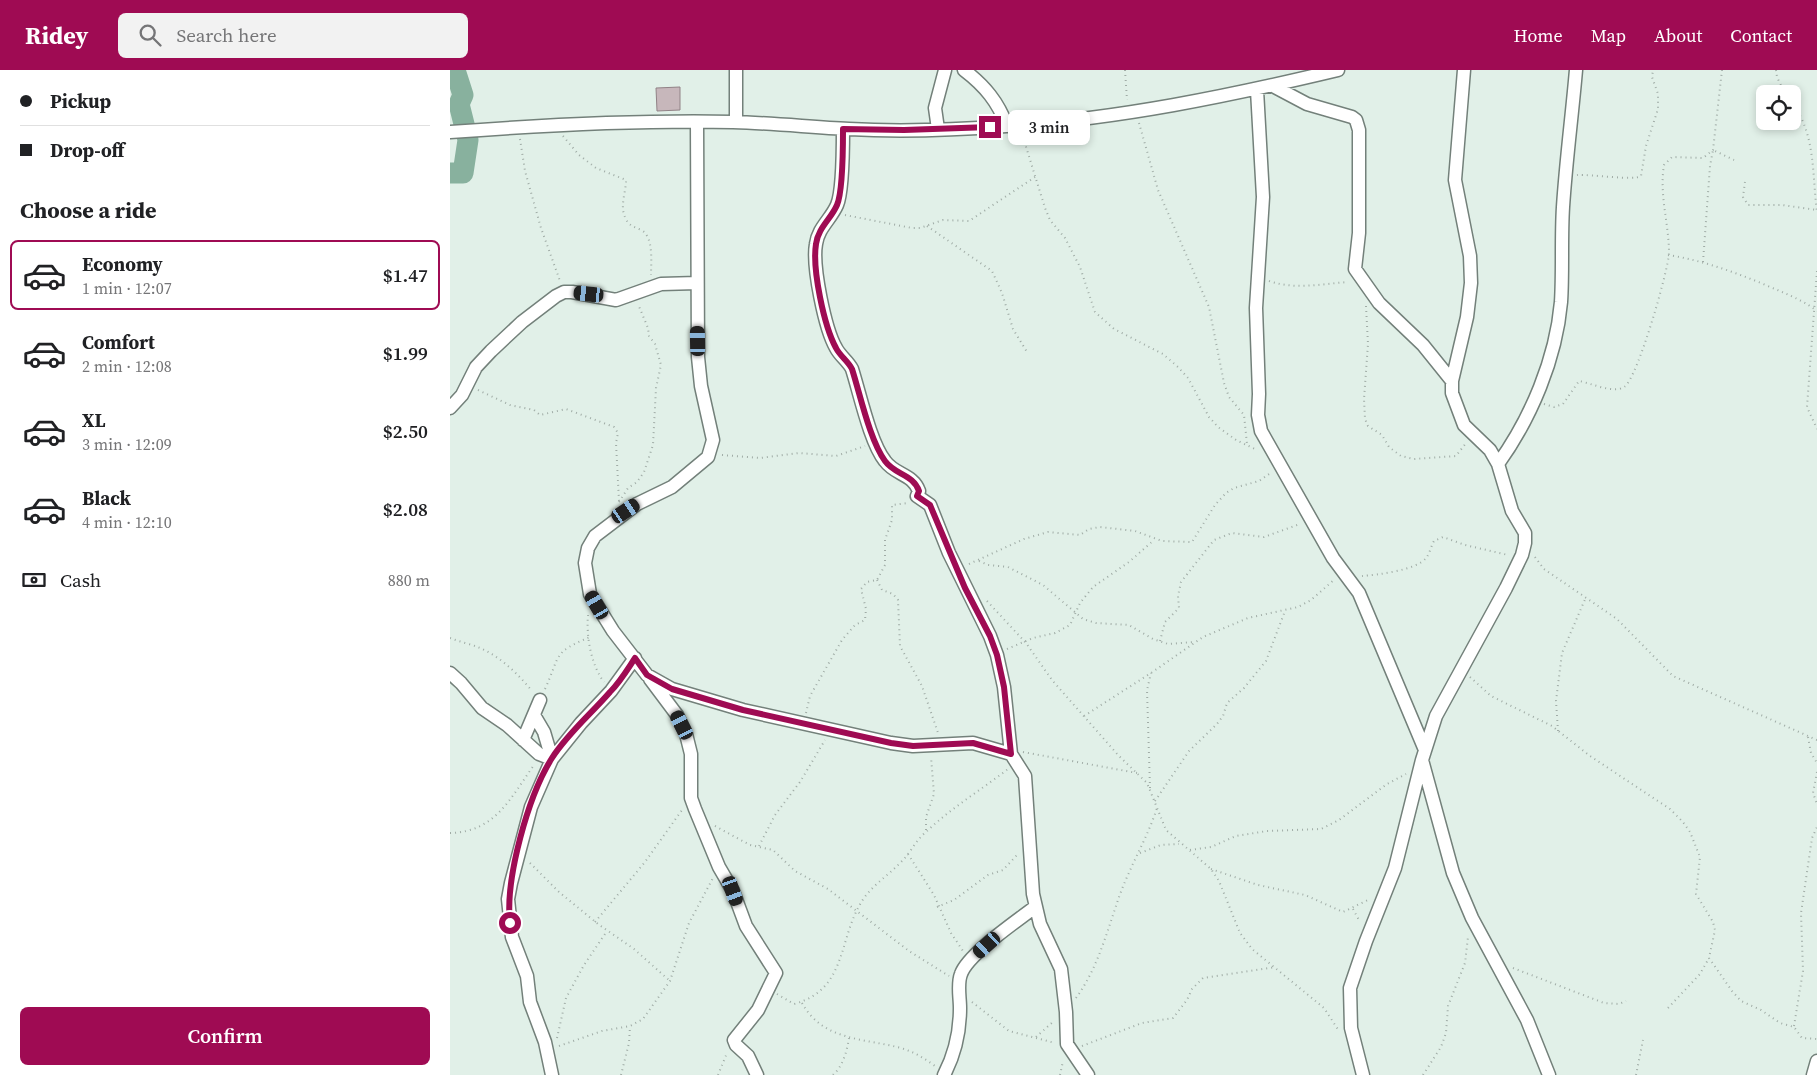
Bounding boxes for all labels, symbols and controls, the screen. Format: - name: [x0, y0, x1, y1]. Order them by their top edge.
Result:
- search box: [118, 13, 468, 58]
- text: Ridey: [25, 19, 88, 52]
- icon: search: [136, 21, 164, 49]
- text: Search here: [176, 22, 277, 48]
- text: Home: [1514, 23, 1563, 48]
- text: Map: [1591, 23, 1626, 48]
- text: About: [1654, 23, 1702, 48]
- text: Contact: [1730, 23, 1792, 48]
- map controls: [1756, 85, 1801, 130]
- button: locate: [1756, 85, 1801, 130]
- text: Pickup: [50, 88, 111, 114]
- callout: 3 min: [1008, 110, 1090, 144]
- route end: [979, 116, 1001, 138]
- text: 3 min: [1028, 116, 1070, 138]
- text: Drop-off: [50, 137, 124, 163]
- text: Choose a ride: [20, 195, 157, 225]
- text: Economy: [82, 251, 163, 277]
- icon: car: [22, 253, 67, 298]
- text: $1.47: [383, 262, 428, 288]
- text: 1 min · 12:07: [82, 277, 172, 299]
- car: [573, 285, 604, 303]
- car: [690, 326, 705, 356]
- text: Comfort: [82, 329, 155, 355]
- icon: car: [22, 331, 67, 376]
- text: $1.99: [383, 340, 428, 366]
- text: 2 min · 12:08: [82, 355, 172, 377]
- text: XL: [82, 407, 105, 433]
- icon: car: [22, 409, 67, 454]
- text: $2.50: [383, 418, 428, 444]
- text: 3 min · 12:09: [82, 433, 172, 455]
- text: Black: [82, 485, 131, 511]
- icon: car: [22, 487, 67, 532]
- text: $2.08: [383, 496, 428, 522]
- car: [609, 496, 642, 526]
- text: 4 min · 12:10: [82, 511, 172, 533]
- icon: cash: [20, 566, 48, 594]
- text: Cash: [60, 567, 101, 593]
- text: 880 m: [388, 569, 430, 591]
- car: [583, 588, 610, 622]
- car: [668, 708, 695, 742]
- car: [720, 874, 745, 908]
- route start: [499, 912, 521, 934]
- car: [970, 929, 1003, 961]
- button: Confirm: [20, 1007, 430, 1065]

